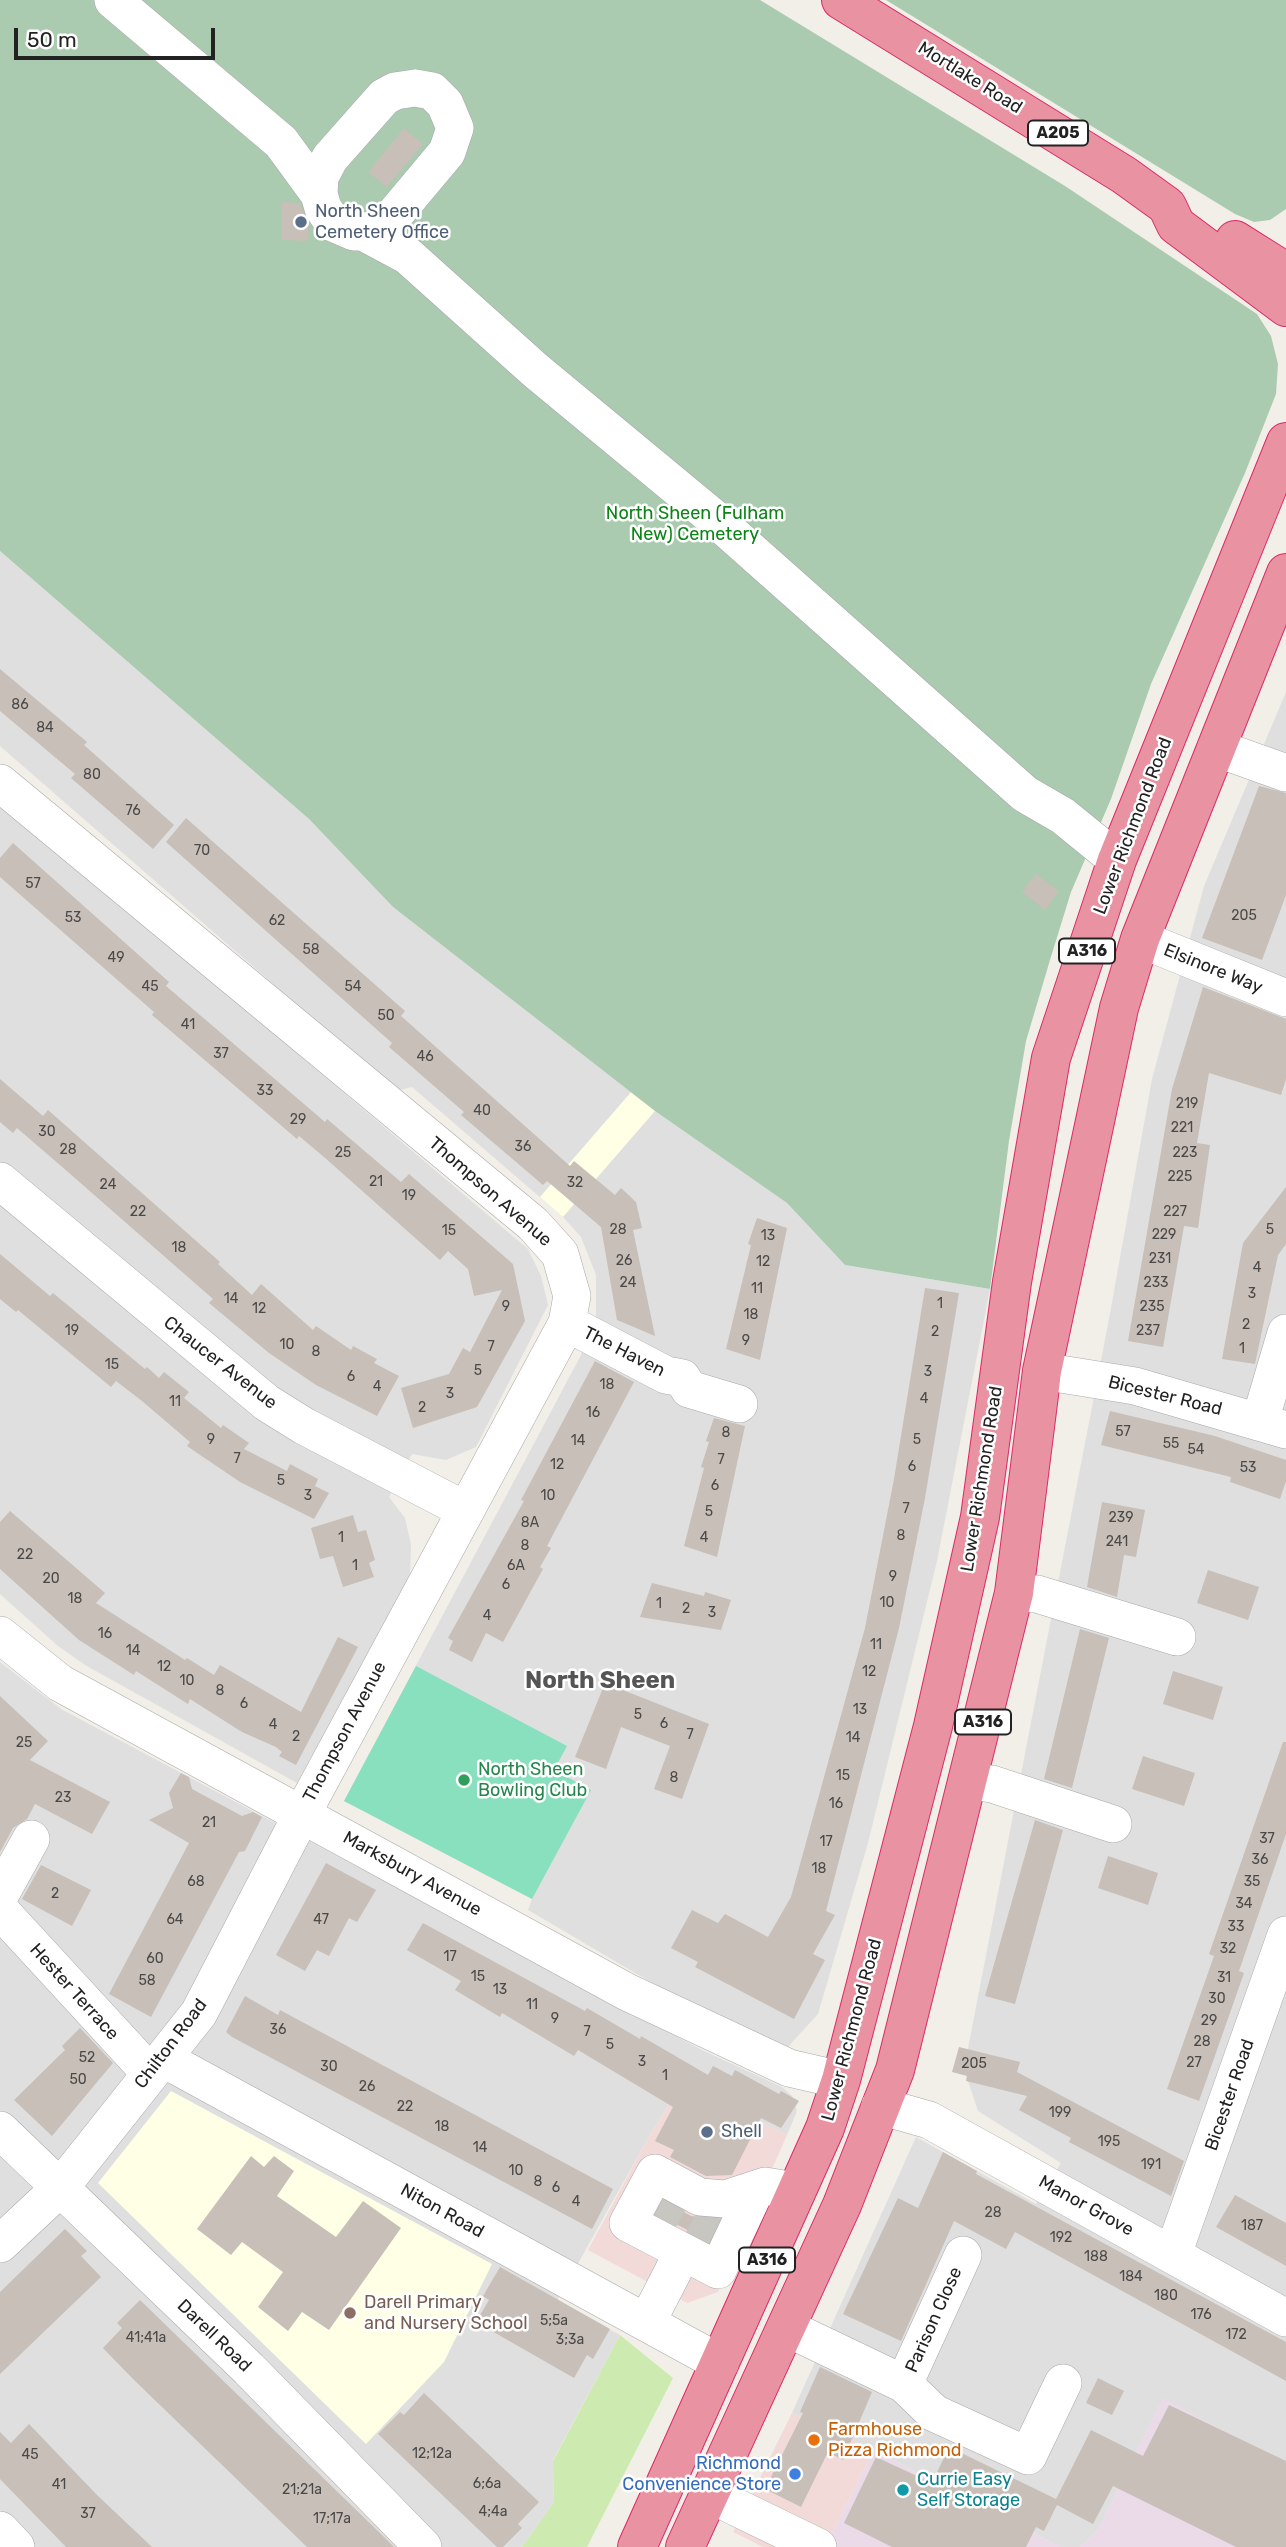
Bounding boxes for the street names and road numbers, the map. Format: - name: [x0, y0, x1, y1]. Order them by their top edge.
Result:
- street label: Mortlake Road: [914, 37, 1026, 119]
- road number: A205: [1028, 120, 1088, 146]
- street label: Lower Richmond Road: [1089, 735, 1177, 917]
- road number: A316: [1059, 939, 1115, 964]
- street label: Elsinore Way: [1160, 939, 1266, 999]
- street label: Thompson Avenue: [424, 1133, 556, 1251]
- street label: Chaucer Avenue: [159, 1312, 281, 1414]
- street label: The Haven: [580, 1322, 668, 1382]
- street label: Bicester Road: [1106, 1371, 1224, 1421]
- street label: Lower Richmond Road: [957, 1385, 1007, 1573]
- street label: Thompson Avenue: [299, 1658, 391, 1806]
- road number: A316: [955, 1710, 1011, 1734]
- street label: Marksbury Avenue: [339, 1827, 485, 1921]
- street label: Lower Richmond Road: [817, 1937, 887, 2123]
- street label: Hester Terrace: [25, 1939, 123, 2045]
- street label: Chilton Road: [130, 1995, 212, 2093]
- street label: Bicester Road: [1201, 2036, 1259, 2154]
- street label: Manor Grove: [1035, 2171, 1137, 2241]
- street label: Niton Road: [396, 2179, 488, 2243]
- road number: A316: [739, 2248, 795, 2272]
- street label: Parison Close: [901, 2264, 967, 2376]
- street label: Darell Road: [172, 2295, 256, 2377]

